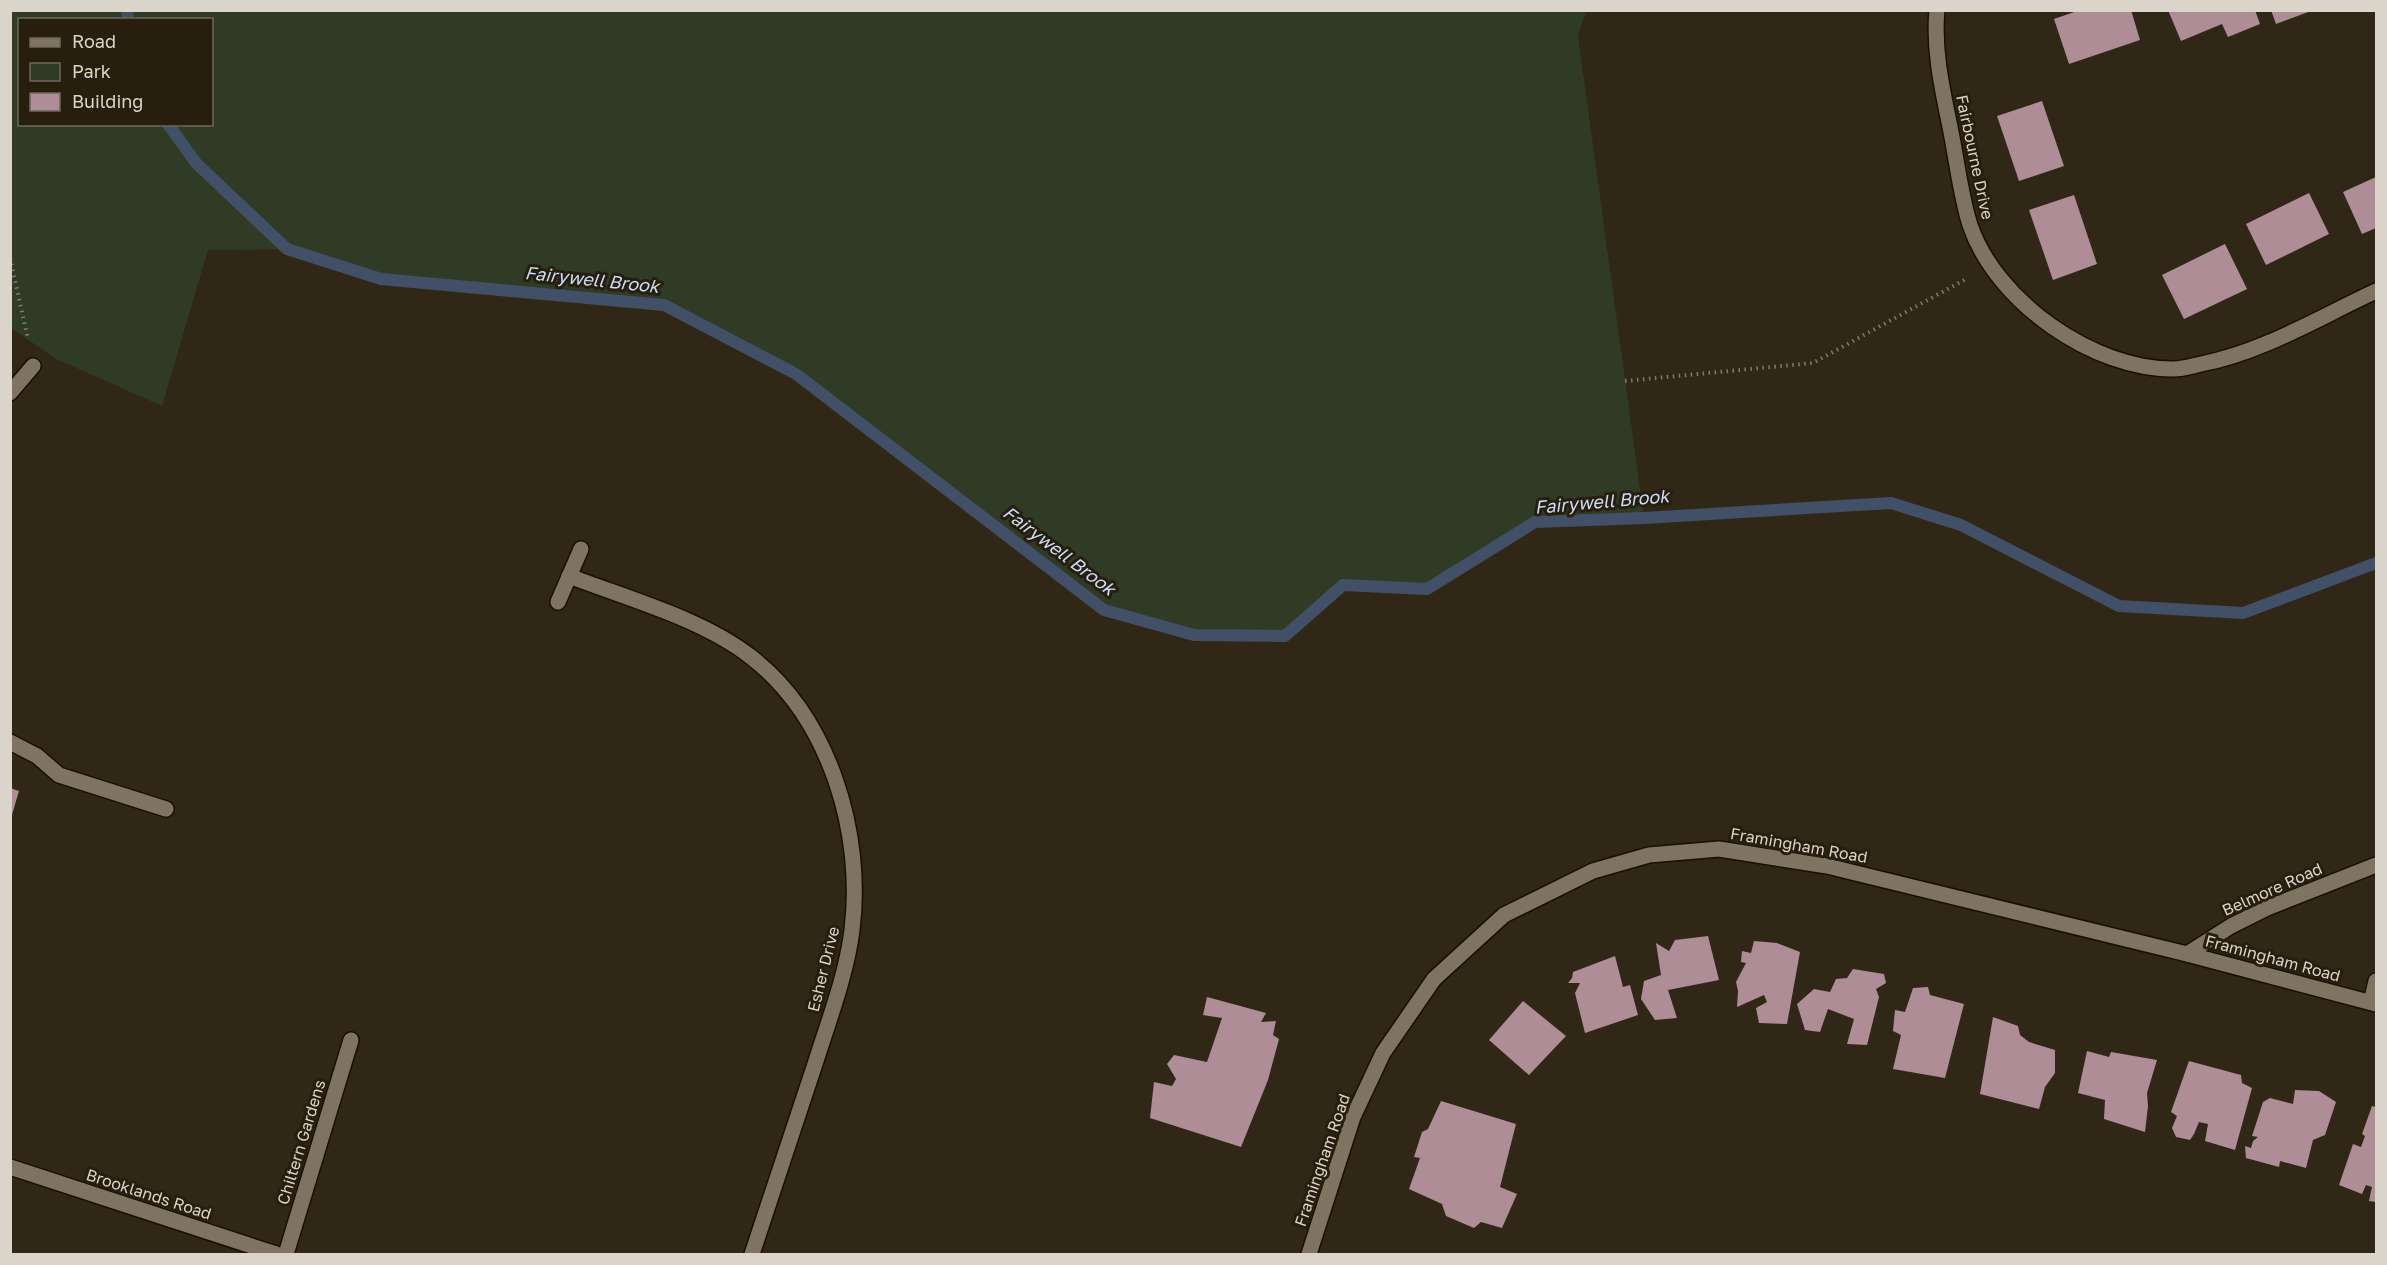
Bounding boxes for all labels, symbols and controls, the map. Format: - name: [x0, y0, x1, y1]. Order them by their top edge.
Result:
- legend: [18, 18, 213, 126]
- text: Road: [72, 30, 116, 52]
- text: Park: [72, 60, 111, 82]
- text: Building: [72, 90, 143, 112]
- street label: Fairbourne Drive: [1952, 93, 1998, 221]
- water label: Fairywell Brook: [524, 261, 662, 297]
- water label: Fairywell Brook: [1534, 484, 1672, 518]
- water label: Fairywell Brook: [999, 501, 1122, 601]
- street label: Framingham Road: [1729, 823, 1869, 867]
- street label: Belmore Road: [2219, 858, 2325, 920]
- street label: Esher Drive: [803, 924, 843, 1014]
- street label: Framingham Road: [2203, 930, 2343, 986]
- street label: Chiltern Gardens: [273, 1077, 329, 1207]
- street label: Framingham Road: [1290, 1091, 1354, 1229]
- street label: Brooklands Road: [84, 1164, 214, 1224]

